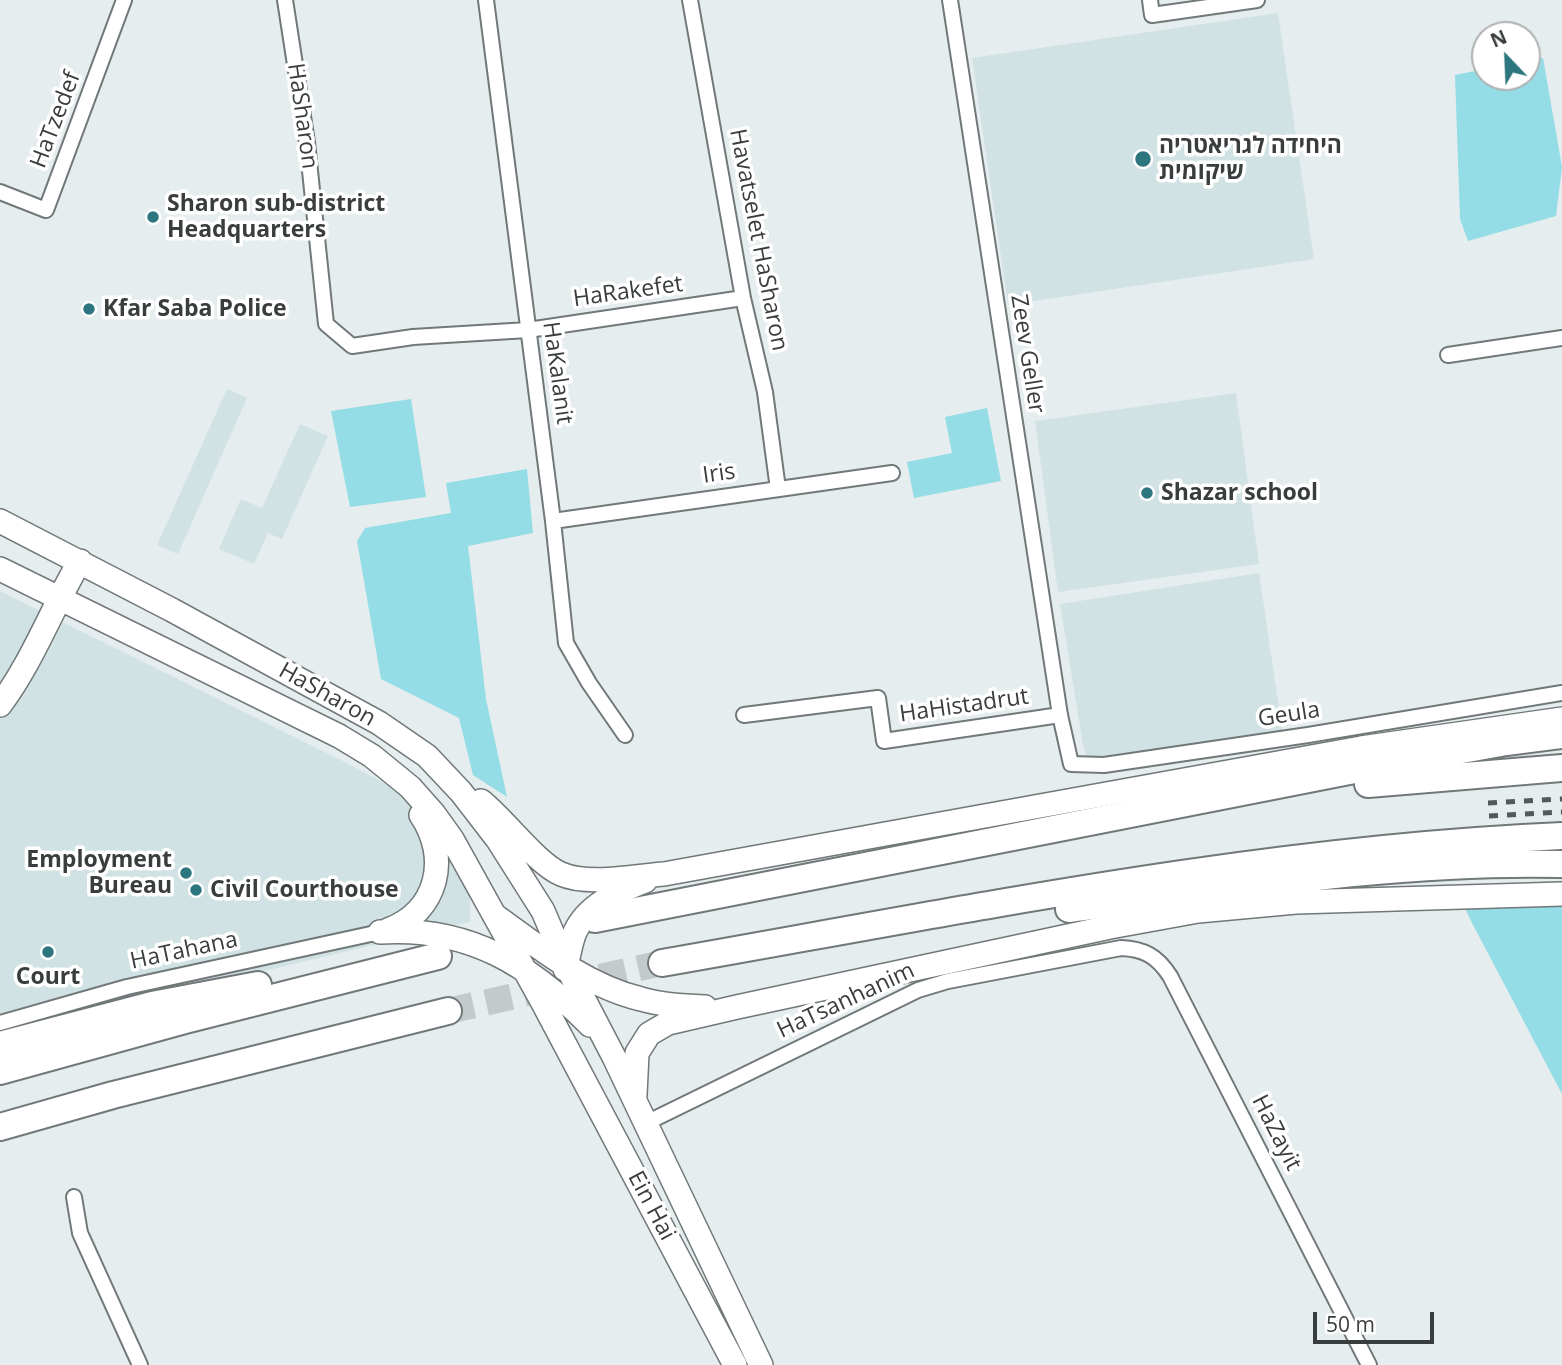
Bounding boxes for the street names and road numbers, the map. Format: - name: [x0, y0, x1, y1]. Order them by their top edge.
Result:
- street label: HaSharon: [281, 61, 323, 171]
- street label: HaTzedef: [25, 68, 87, 172]
- street label: Havatselet HaSharon: [723, 127, 793, 353]
- street label: HaRakefet: [571, 271, 685, 313]
- street label: Zeev Geller: [1004, 293, 1050, 415]
- street label: HaKalanit: [536, 320, 578, 426]
- street label: Iris: [701, 458, 737, 490]
- street label: HaSharon: [274, 657, 380, 733]
- street label: HaHistadrut: [898, 683, 1030, 729]
- street label: Geula: [1256, 696, 1322, 734]
- street label: HaTahana: [128, 926, 240, 976]
- street label: HaTsanhanim: [773, 957, 919, 1045]
- street label: HaZayit: [1245, 1091, 1307, 1175]
- street label: Ein Hai: [621, 1167, 681, 1245]

